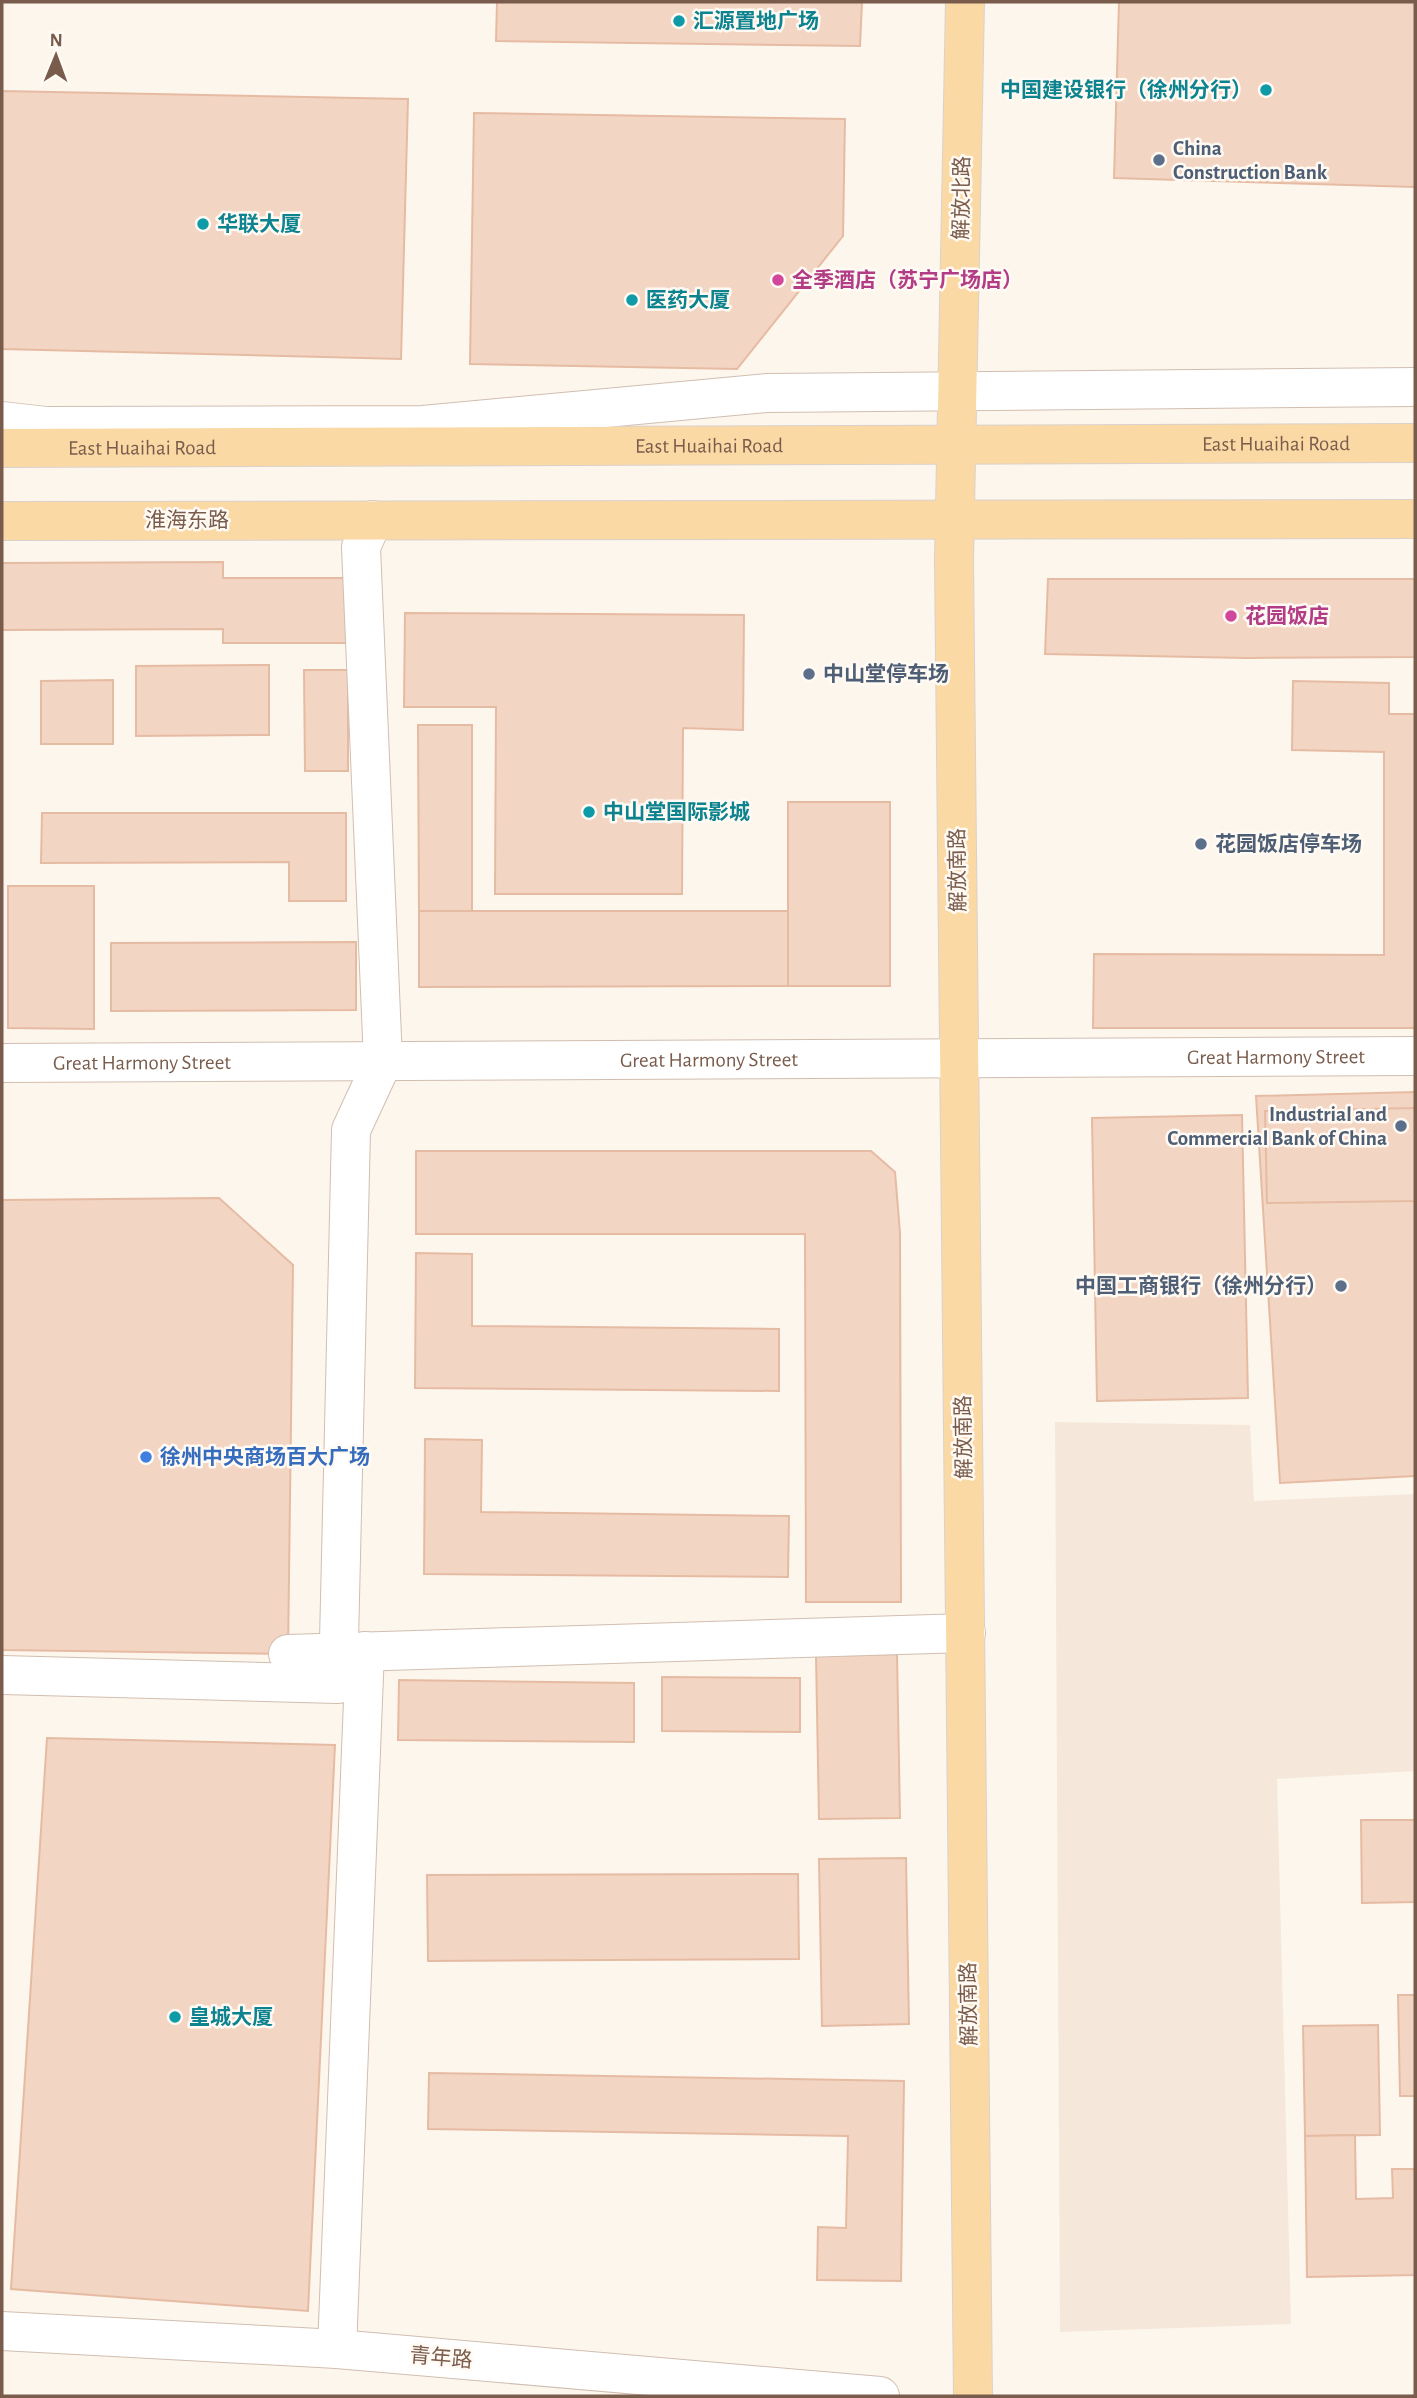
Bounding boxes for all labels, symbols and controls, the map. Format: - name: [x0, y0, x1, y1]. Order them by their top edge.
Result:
- place label: 汇源置地广场: [693, 9, 819, 32]
- marker: 汇源置地广场: [671, 13, 687, 29]
- north arrow: [21, 21, 91, 91]
- text: N: [49, 31, 63, 50]
- place label: 中国建设银行（徐州分行）: [1000, 78, 1252, 101]
- marker: 中国建设银行（徐州分行）: [1258, 82, 1274, 98]
- place label: China Construction Bank: [1173, 138, 1328, 183]
- marker: China Construction Bank: [1151, 152, 1167, 168]
- street label: 解放北路: [950, 156, 973, 240]
- place label: 华联大厦: [217, 212, 301, 235]
- marker: 华联大厦: [195, 216, 211, 232]
- place label: 全季酒店（苏宁广场店）: [792, 268, 1023, 291]
- marker: 全季酒店（苏宁广场店）: [770, 272, 786, 288]
- place label: 医药大厦: [646, 289, 730, 311]
- marker: 医药大厦: [624, 292, 640, 308]
- street label: East Huaihai Road: [1202, 433, 1350, 454]
- street label: East Huaihai Road: [635, 435, 783, 456]
- street label: East Huaihai Road: [68, 437, 216, 458]
- street label: 淮海东路: [145, 509, 229, 531]
- place label: 花园饭店: [1245, 605, 1329, 627]
- marker: 花园饭店: [1223, 608, 1239, 624]
- place label: 中山堂停车场: [823, 662, 949, 685]
- marker: 中山堂停车场: [801, 666, 817, 682]
- place label: 中山堂国际影城: [603, 801, 750, 823]
- marker: 中山堂国际影城: [581, 804, 597, 820]
- street label: 解放南路: [946, 828, 969, 912]
- place label: 花园饭店停车场: [1215, 832, 1362, 855]
- marker: 花园饭店停车场: [1193, 836, 1209, 852]
- street label: Great Harmony Street: [1187, 1046, 1365, 1068]
- street label: Great Harmony Street: [620, 1049, 798, 1070]
- street label: Great Harmony Street: [53, 1051, 231, 1073]
- place label: Industrial and Commercial Bank of China: [1167, 1104, 1387, 1149]
- marker: Industrial and Commercial Bank of China: [1393, 1118, 1409, 1134]
- place label: 中国工商银行（徐州分行）: [1075, 1274, 1327, 1297]
- marker: 中国工商银行（徐州分行）: [1333, 1278, 1349, 1294]
- street label: 解放南路: [952, 1395, 975, 1479]
- place label: 徐州中央商场百大广场: [160, 1445, 370, 1468]
- marker: 徐州中央商场百大广场: [138, 1449, 154, 1465]
- street label: 解放南路: [957, 1962, 980, 2046]
- place label: 皇城大厦: [189, 2006, 273, 2028]
- marker: 皇城大厦: [167, 2009, 183, 2025]
- street label: 青年路: [409, 2344, 473, 2371]

